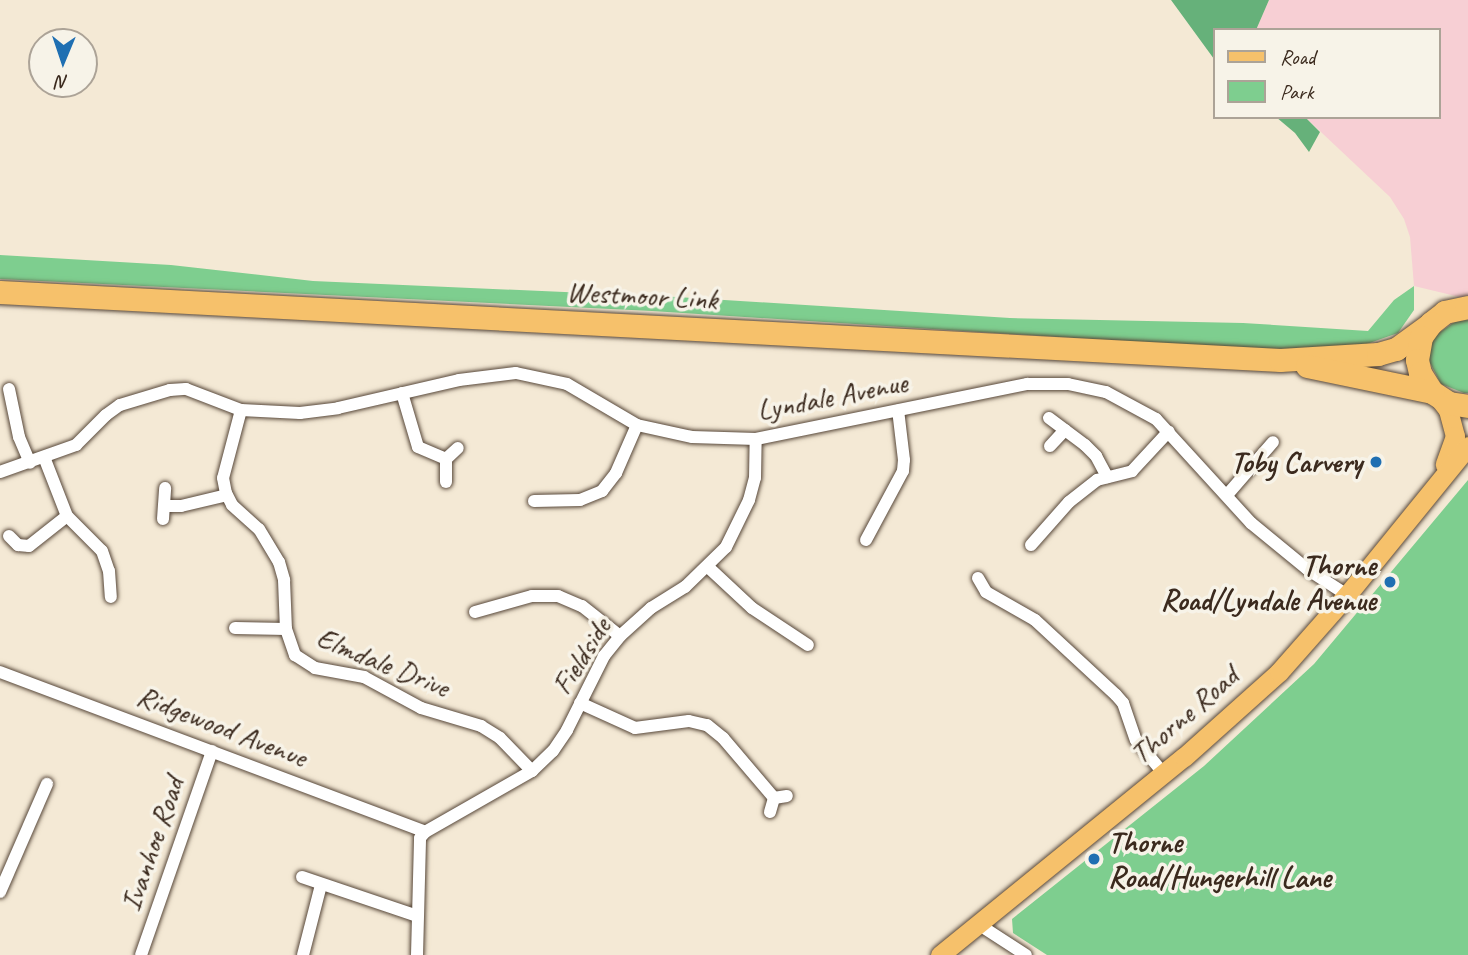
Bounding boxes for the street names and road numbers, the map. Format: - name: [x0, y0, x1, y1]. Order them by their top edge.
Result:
- street label: Westmoor Link: [566, 273, 718, 317]
- street label: Lyndale Avenue: [754, 364, 910, 428]
- street label: Fieldside: [544, 611, 618, 701]
- street label: Elmdale Drive: [311, 619, 455, 705]
- street label: Thorne Road: [1123, 659, 1245, 771]
- street label: Ridgewood Avenue: [132, 677, 312, 775]
- street label: Ivanhoe Road: [112, 772, 192, 916]

